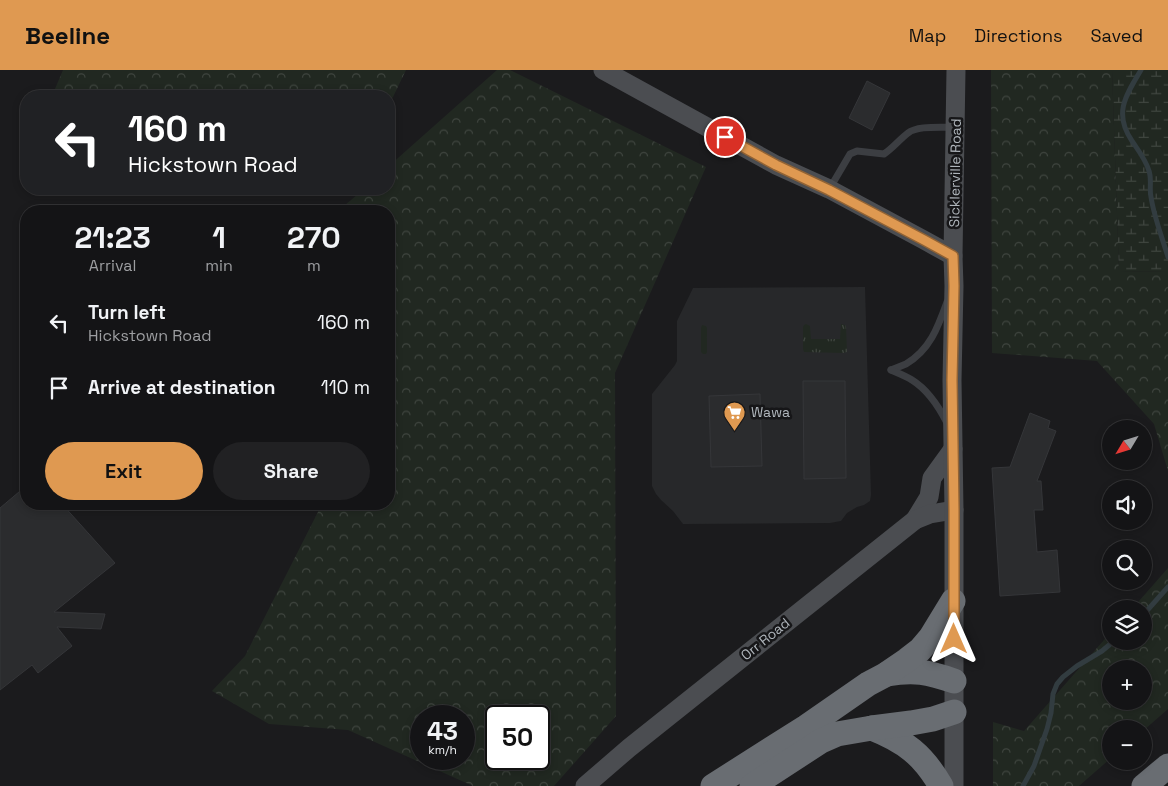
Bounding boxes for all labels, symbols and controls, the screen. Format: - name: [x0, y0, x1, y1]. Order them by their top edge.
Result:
- text: Beeline: [25, 20, 110, 51]
- text: Map: [909, 24, 946, 47]
- text: Directions: [974, 24, 1063, 47]
- text: Saved: [1091, 24, 1143, 47]
- text: 160 m: [128, 107, 227, 151]
- icon: left: [45, 110, 110, 175]
- pin: [704, 116, 746, 158]
- street label: Sicklerville Road: [945, 118, 965, 228]
- icon: arrive: [711, 123, 739, 151]
- text: Hickstown Road: [128, 150, 298, 178]
- text: 21:23: [74, 218, 151, 257]
- text: 1: [212, 218, 226, 257]
- text: 270: [287, 218, 341, 257]
- text: Arrival: [89, 255, 136, 276]
- text: min: [205, 255, 233, 276]
- text: m: [307, 255, 321, 276]
- text: Turn left: [88, 300, 166, 325]
- icon: left: [45, 309, 73, 337]
- text: 160 m: [317, 310, 370, 335]
- text: Hickstown Road: [88, 325, 211, 346]
- icon: arrive: [45, 374, 73, 402]
- text: Arrive at destination: [88, 375, 276, 400]
- text: 110 m: [321, 375, 370, 400]
- supermarket icon: Wawa: [723, 400, 747, 431]
- place label: Wawa: [751, 403, 790, 421]
- north arrow: [1102, 420, 1152, 470]
- map controls: [1102, 420, 1152, 770]
- button: Exit: [45, 442, 203, 500]
- button: Share: [213, 442, 370, 500]
- button: sound: [1102, 480, 1152, 530]
- button: search: [1102, 540, 1152, 590]
- button: layers: [1102, 600, 1152, 650]
- position arrow: [927, 612, 979, 664]
- street label: Orr Road: [737, 614, 793, 664]
- button: +: [1102, 660, 1152, 710]
- speed limit sign: 50: [485, 705, 550, 770]
- text: 43: [427, 715, 458, 747]
- button: −: [1102, 720, 1152, 770]
- text: km/h: [428, 742, 457, 758]

